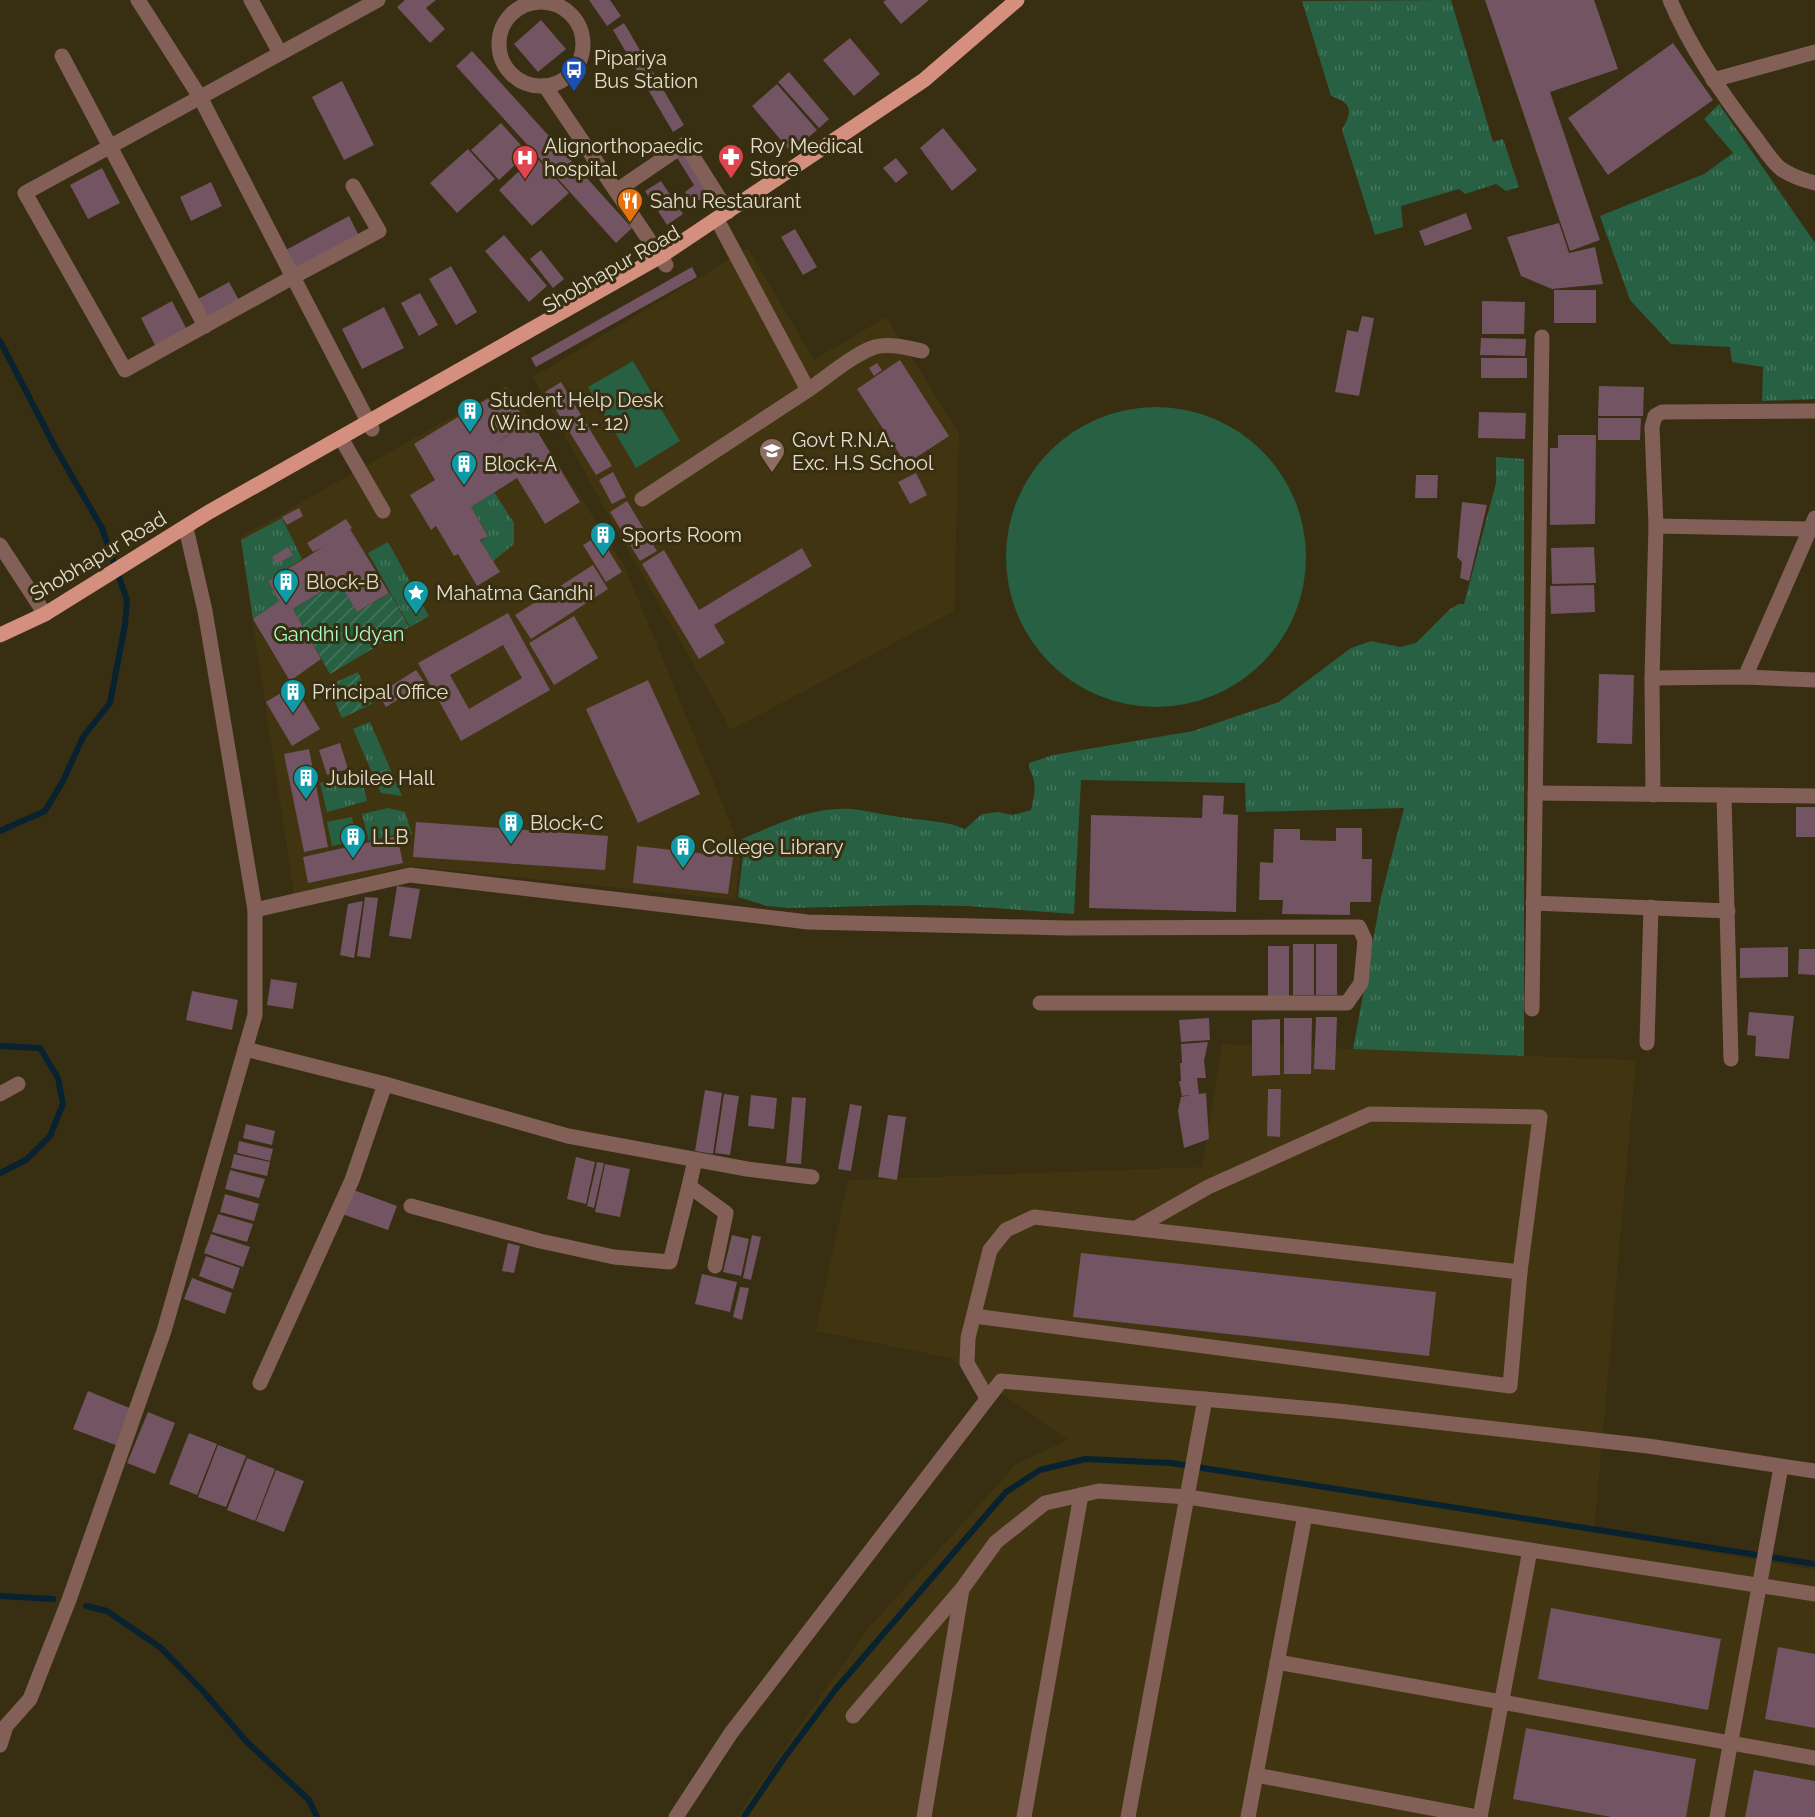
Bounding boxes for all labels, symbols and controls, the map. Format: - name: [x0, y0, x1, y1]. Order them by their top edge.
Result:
- place label: Pipariya Bus Station: [594, 46, 698, 93]
- bus stop icon: Pipariya Bus Station: [559, 55, 589, 93]
- place label: Alignorthopaedic hospital: [544, 134, 703, 181]
- place label: Roy Medical Store: [750, 134, 863, 181]
- pharmacy icon: Roy Medical Store: [716, 142, 746, 180]
- hospital icon: Alignorthopaedic hospital: [510, 143, 540, 181]
- restaurant icon: Sahu Restaurant: [615, 186, 645, 224]
- place label: Sahu Restaurant: [650, 189, 802, 213]
- street label: Shobhapur Road: [538, 220, 684, 318]
- place label: Student Help Desk (Window 1 - 12): [490, 388, 664, 435]
- building icon: Student Help Desk (Window 1 - 12): [455, 396, 485, 434]
- place label: Govt R.N.A. Exc. H.S School: [792, 428, 934, 475]
- school or university icon: Govt R.N.A. Exc. H.S School: [757, 436, 787, 474]
- building icon: Block-A: [449, 449, 479, 487]
- place label: Block-A: [484, 452, 558, 476]
- street label: Shobhapur Road: [26, 506, 170, 606]
- building icon: Sports Room: [588, 520, 618, 558]
- place label: Sports Room: [622, 523, 742, 547]
- building icon: Block-B: [271, 567, 301, 605]
- place label: Block-B: [306, 570, 379, 594]
- place icon: Mahatma Gandhi: [401, 578, 431, 616]
- place label: Mahatma Gandhi: [436, 581, 593, 605]
- park label: Gandhi Udyan: [274, 622, 404, 646]
- building icon: Principal Office: [278, 677, 308, 715]
- place label: Principal Office: [312, 680, 449, 704]
- building icon: Jubilee Hall: [291, 763, 321, 801]
- place label: Jubilee Hall: [326, 766, 435, 790]
- building icon: Block-C: [496, 808, 526, 846]
- place label: Block-C: [530, 811, 604, 835]
- building icon: LLB: [338, 822, 368, 860]
- place label: LLB: [372, 825, 409, 849]
- building icon: College Library: [668, 832, 698, 870]
- place label: College Library: [702, 835, 844, 859]

